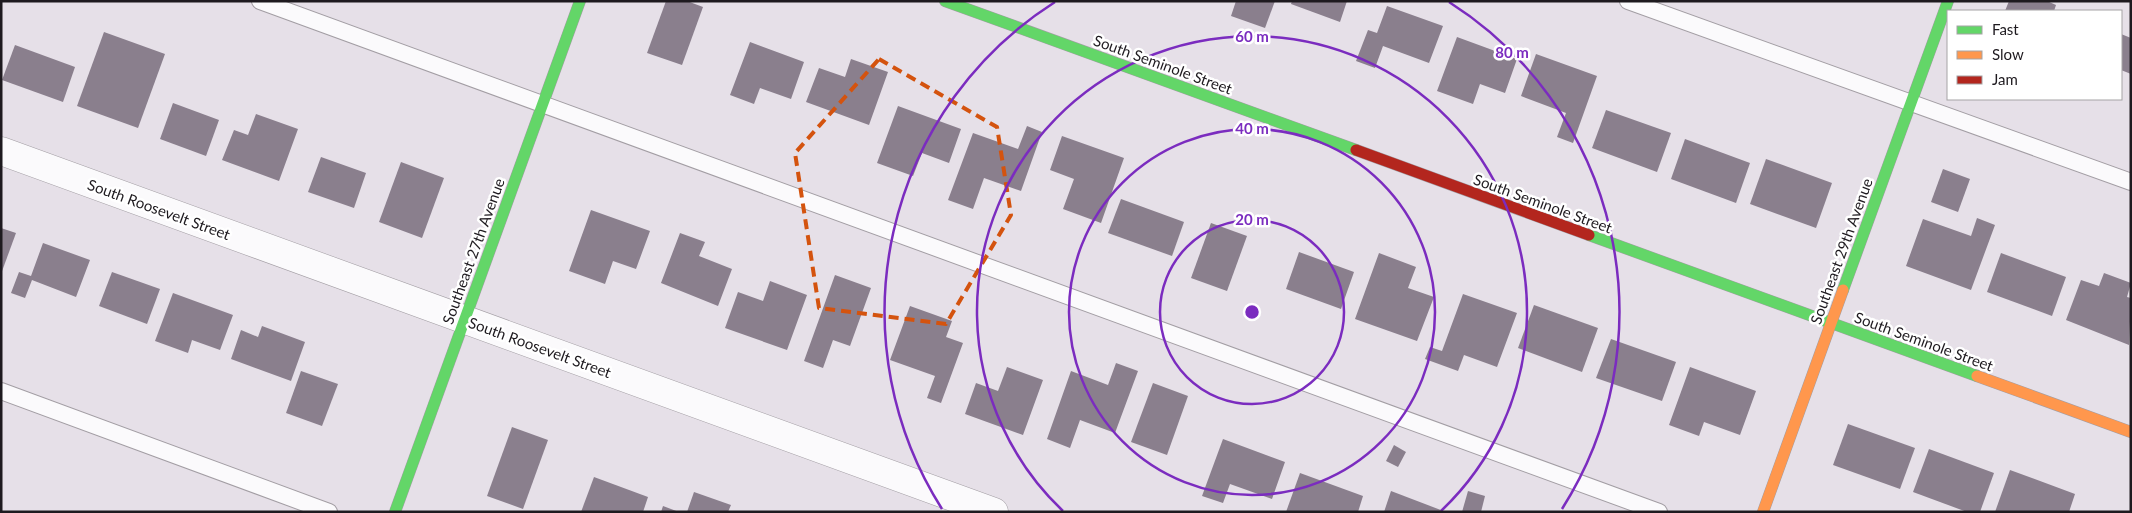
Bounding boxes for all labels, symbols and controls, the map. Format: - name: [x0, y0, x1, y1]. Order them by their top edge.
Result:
- legend: [1947, 10, 2122, 100]
- text: Fast: [1992, 20, 2019, 38]
- text: 60 m: [1235, 27, 1269, 45]
- street label: South Seminole Street: [1091, 31, 1235, 98]
- text: 80 m: [1495, 43, 1529, 61]
- text: Slow: [1992, 45, 2024, 63]
- text: Jam: [1992, 70, 2018, 88]
- text: 40 m: [1235, 119, 1269, 137]
- street label: South Seminole Street: [1471, 170, 1615, 237]
- street label: South Roosevelt Street: [85, 175, 233, 243]
- street label: Southeast 27th Avenue: [438, 176, 508, 326]
- street label: Southeast 29th Avenue: [1806, 176, 1876, 326]
- text: 20 m: [1235, 210, 1269, 228]
- centre of rings: [1243, 303, 1261, 321]
- street label: South Seminole Street: [1852, 308, 1996, 375]
- street label: South Roosevelt Street: [466, 313, 614, 381]

